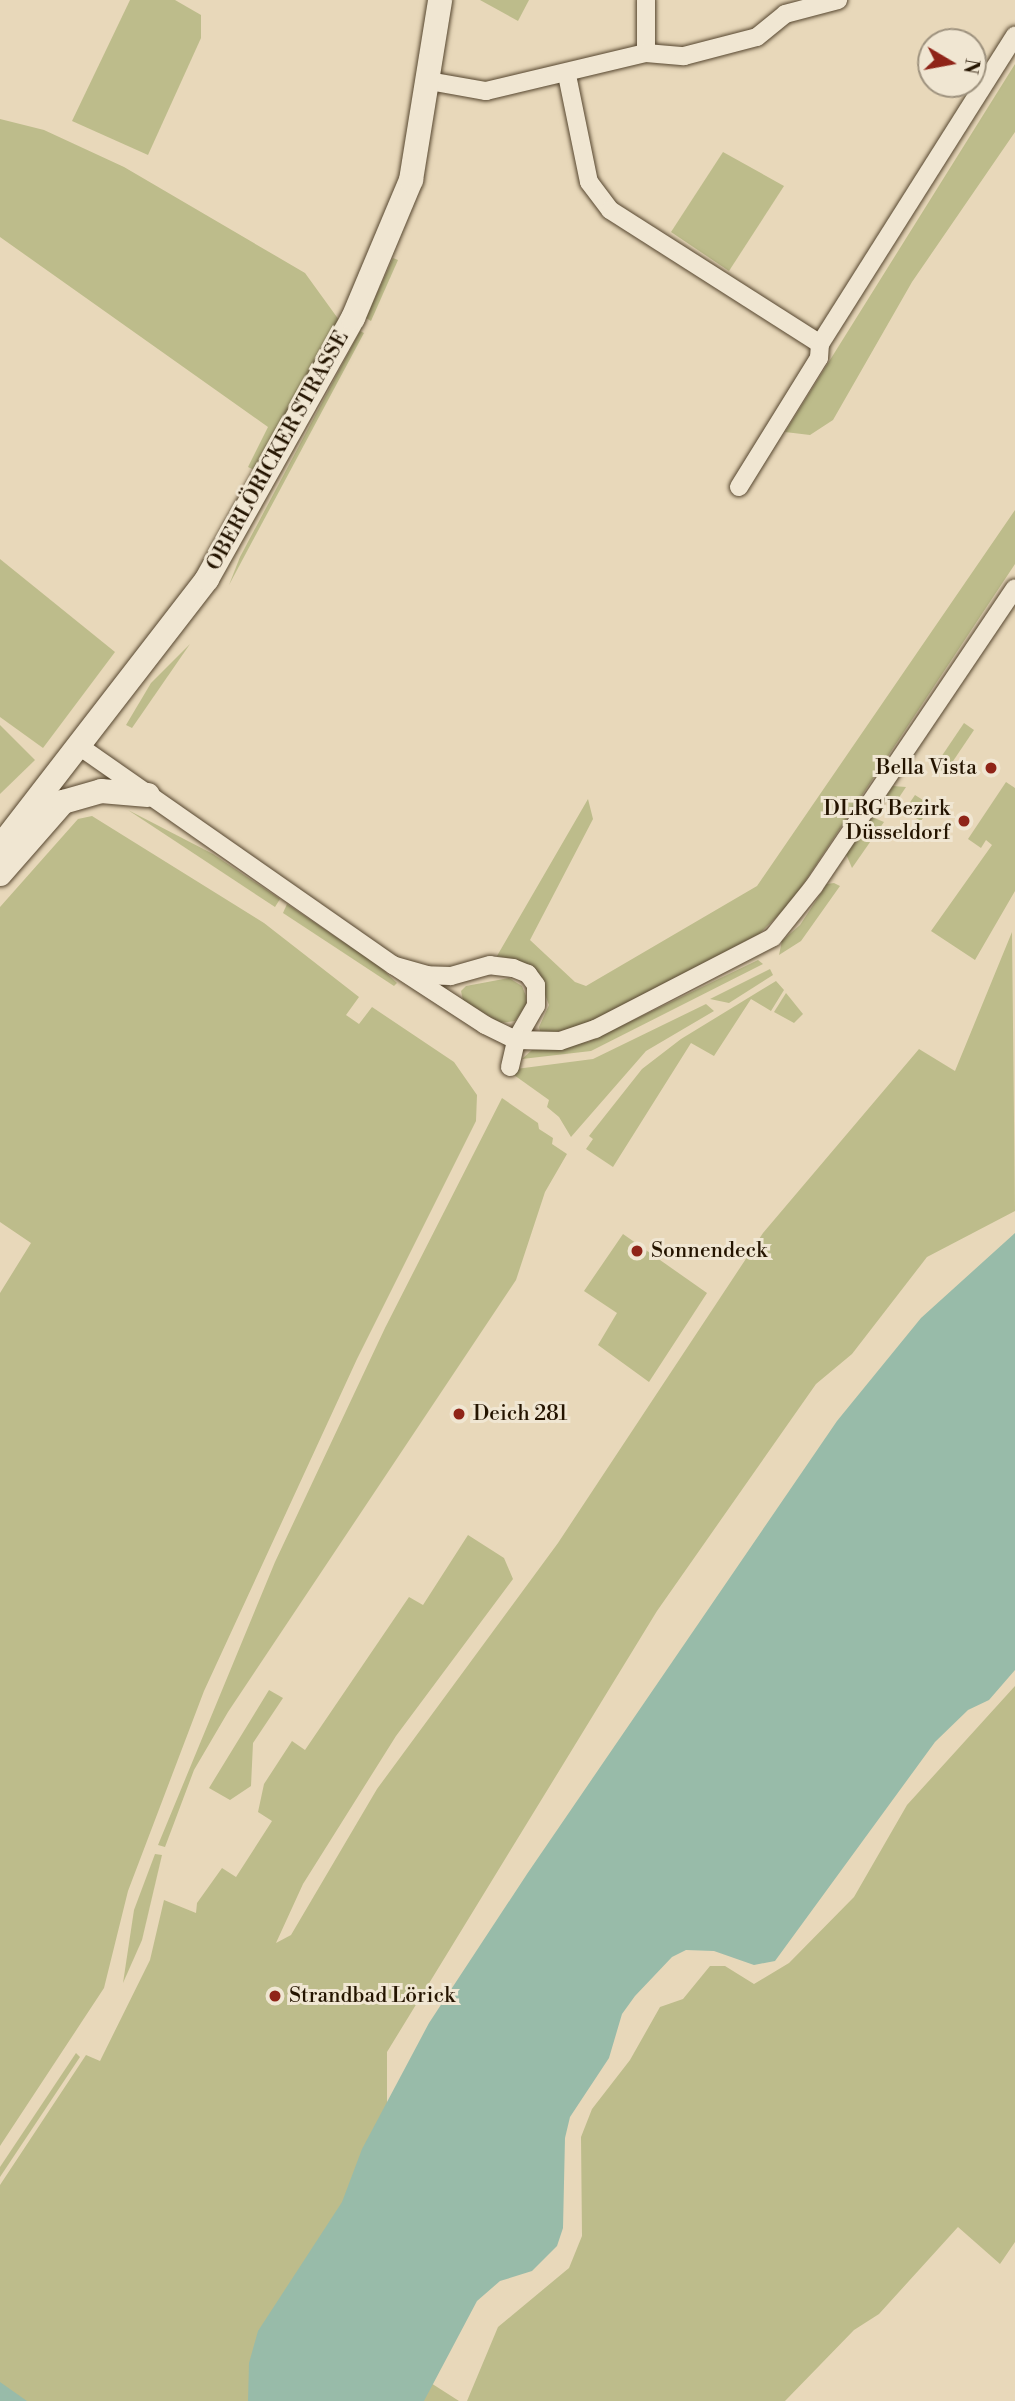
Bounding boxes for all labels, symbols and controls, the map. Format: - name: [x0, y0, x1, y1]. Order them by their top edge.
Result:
- north arrow: [917, 28, 987, 98]
- text: N: [958, 57, 984, 76]
- street label: OBERLÖRICKER STRASSE: [201, 327, 355, 575]
- place label: Bella Vista: [876, 755, 977, 781]
- marker: Bella Vista: [983, 760, 999, 776]
- place label: DLRG Bezirk Düsseldorf: [823, 796, 950, 846]
- marker: DLRG Bezirk Düsseldorf: [956, 813, 972, 829]
- place label: Sonnendeck: [651, 1238, 767, 1264]
- marker: Sonnendeck: [629, 1243, 645, 1259]
- place label: Deich 281: [473, 1401, 568, 1427]
- marker: Deich 281: [451, 1406, 467, 1422]
- place label: Strandbad Lörick: [289, 1983, 455, 2009]
- marker: Strandbad Lörick: [267, 1988, 283, 2004]

